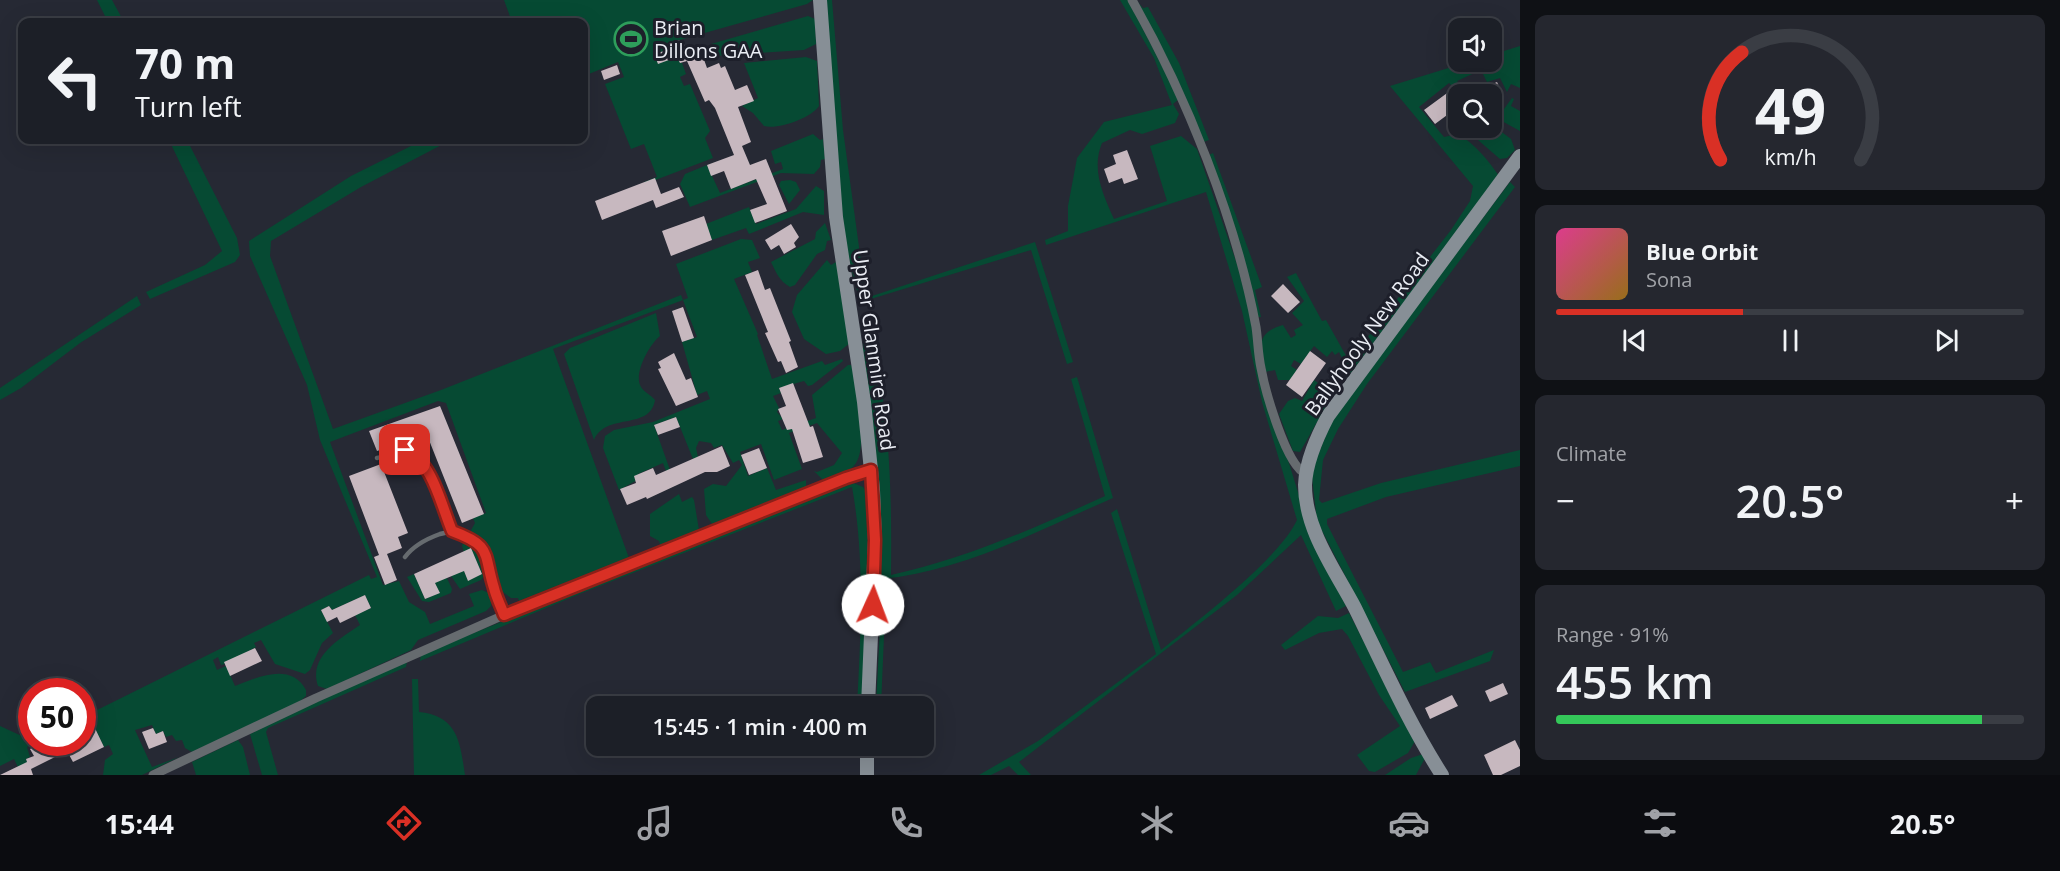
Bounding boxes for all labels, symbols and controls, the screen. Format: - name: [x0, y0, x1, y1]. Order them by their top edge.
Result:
- place label: Brian Dillons GAA: [654, 14, 763, 64]
- map controls: [1448, 18, 1502, 138]
- button: sound: [1448, 18, 1502, 72]
- sports icon: Brian Dillons GAA: [613, 21, 649, 57]
- text: 70 m: [135, 34, 235, 91]
- icon: left: [36, 42, 114, 120]
- text: 49: [1754, 67, 1826, 152]
- button: search: [1448, 84, 1502, 138]
- text: Turn left: [135, 88, 242, 125]
- text: km/h: [1764, 142, 1816, 171]
- text: Blue Orbit: [1646, 236, 1758, 266]
- street label: Ballyhooly New Road: [1298, 247, 1435, 421]
- street label: Upper Glanmire Road: [847, 248, 902, 452]
- text: Sona: [1646, 266, 1692, 293]
- icon: previous: [1618, 324, 1651, 357]
- icon: pause: [1774, 324, 1807, 357]
- icon: next: [1930, 324, 1963, 357]
- pin: [379, 424, 430, 475]
- icon: arrive: [388, 433, 421, 466]
- text: Climate: [1556, 440, 1627, 467]
- text: 20.5°: [1736, 470, 1844, 531]
- text: −: [1556, 478, 1575, 523]
- text: +: [2005, 478, 2024, 523]
- position arrow: [841, 573, 905, 637]
- text: Range · 91%: [1556, 621, 1669, 648]
- text: 455 km: [1556, 651, 1714, 712]
- speed limit sign: 50: [18, 678, 96, 756]
- text: 15:45 · 1 min · 400 m: [652, 711, 868, 741]
- icon: directions: [383, 802, 425, 844]
- icon: music: [634, 802, 676, 844]
- icon: phone: [885, 802, 927, 844]
- icon: climate: [1136, 802, 1178, 844]
- icon: car: [1388, 802, 1430, 844]
- icon: filters: [1639, 802, 1681, 844]
- text: 15:44: [105, 805, 174, 842]
- text: 20.5°: [1890, 805, 1955, 842]

